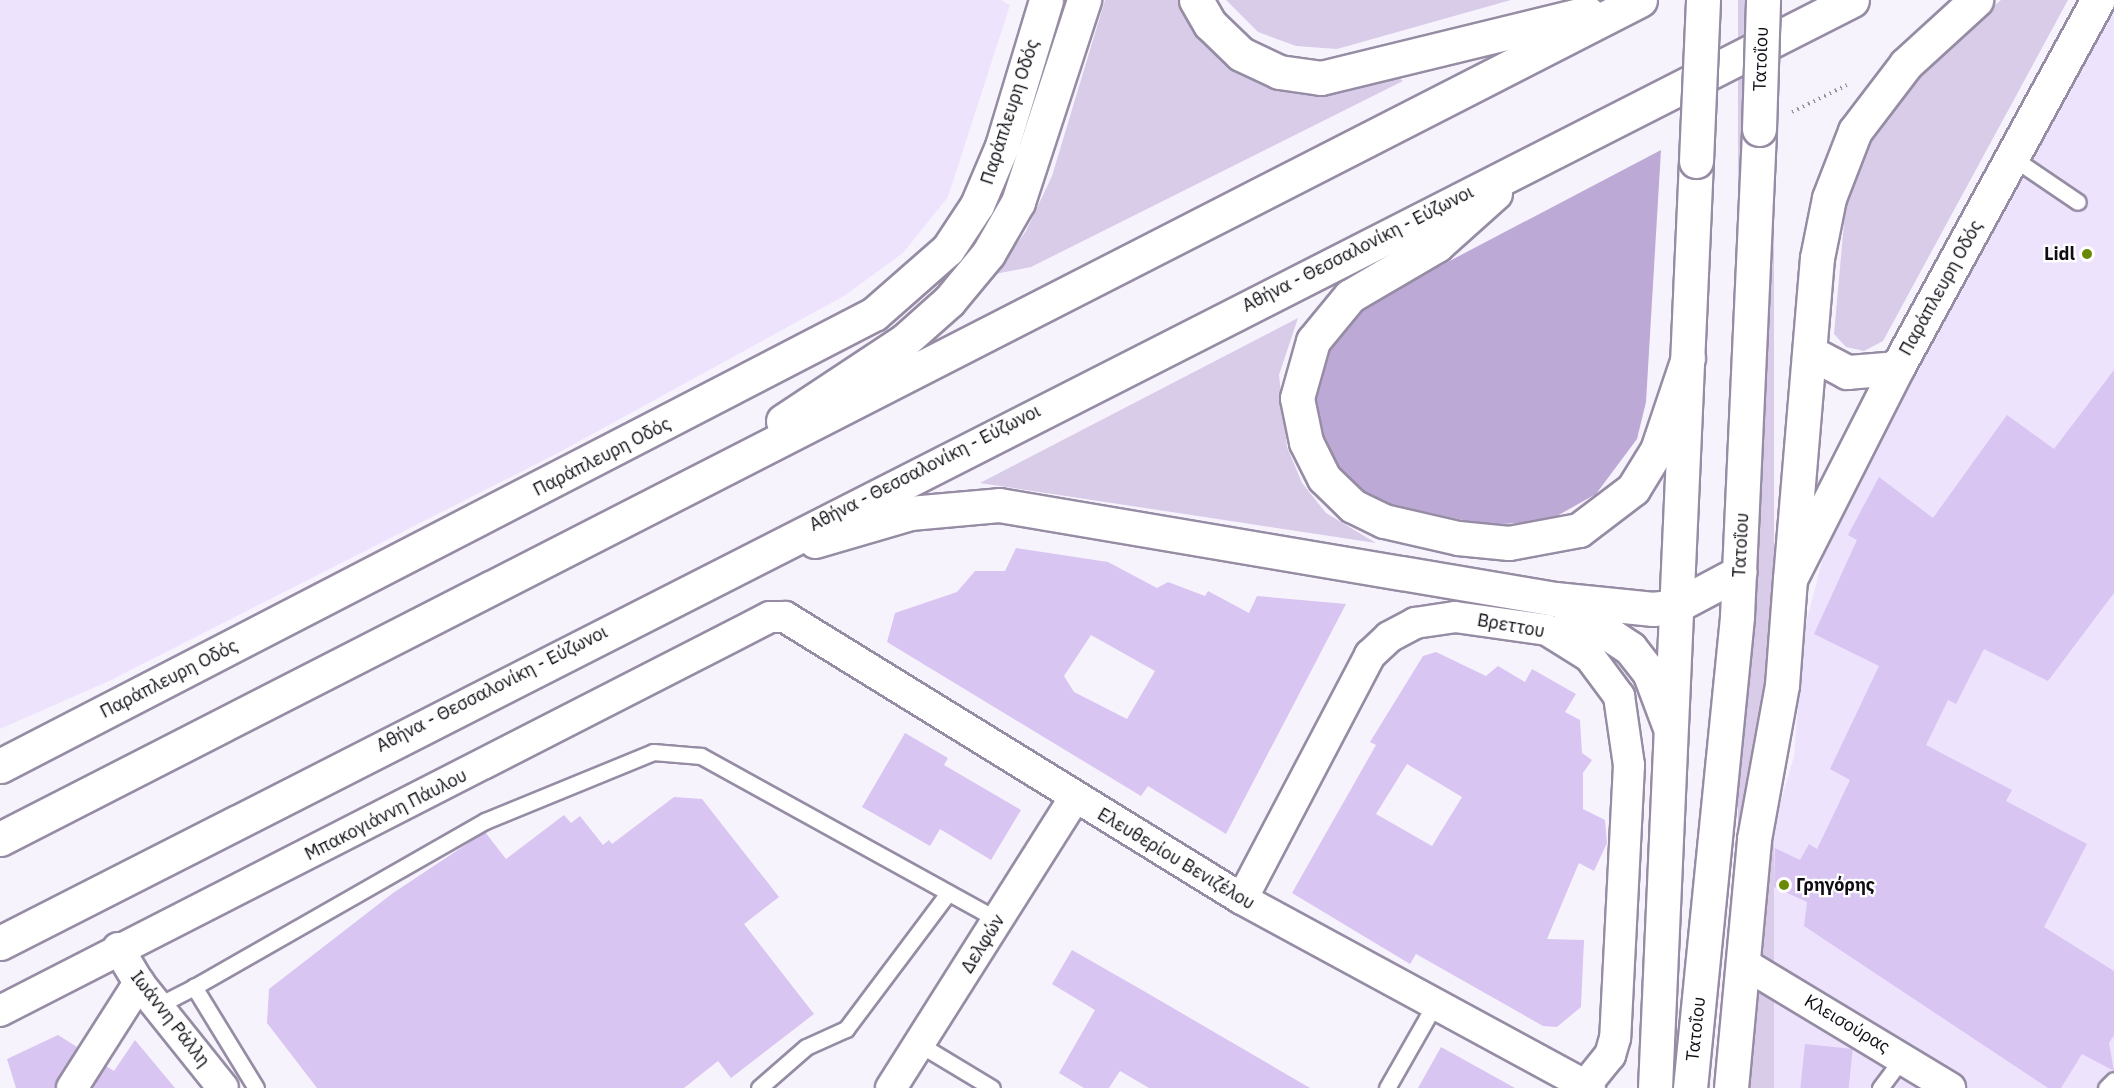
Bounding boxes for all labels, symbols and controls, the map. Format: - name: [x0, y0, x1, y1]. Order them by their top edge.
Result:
- street label: Τατοΐου: [1749, 26, 1773, 92]
- street label: Παράπλευρη Οδός: [976, 37, 1044, 187]
- street label: Αθήνα - Θεσσαλονίκη - Εύζωνοι: [1239, 181, 1477, 317]
- street label: Παράπλευρη Οδός: [1895, 217, 1987, 359]
- place label: Lidl: [2044, 243, 2075, 265]
- marker: Lidl: [2080, 247, 2094, 261]
- street label: Αθήνα - Θεσσαλονίκη - Εύζωνοι: [806, 400, 1044, 536]
- street label: Παράπλευρη Οδός: [530, 413, 674, 501]
- street label: Τατοΐου: [1729, 512, 1753, 578]
- street label: Βρεττου: [1475, 609, 1547, 643]
- street label: Αθήνα - Θεσσαλονίκη - Εύζωνοι: [373, 621, 611, 757]
- street label: Παράπλευρη Οδός: [97, 635, 241, 723]
- street label: Μπακογιάννη Πάυλου: [301, 765, 471, 865]
- street label: Ελευθερίου Βενιζέλου: [1093, 803, 1259, 915]
- place label: Γρηγόρης: [1796, 874, 1875, 896]
- marker: Γρηγόρης: [1777, 878, 1791, 892]
- street label: Δελφών: [957, 911, 1009, 977]
- street label: Ιωάννη Ράλλη: [126, 967, 214, 1071]
- street label: Κλεισούρας: [1800, 990, 1894, 1058]
- street label: Τατοΐου: [1682, 996, 1710, 1062]

